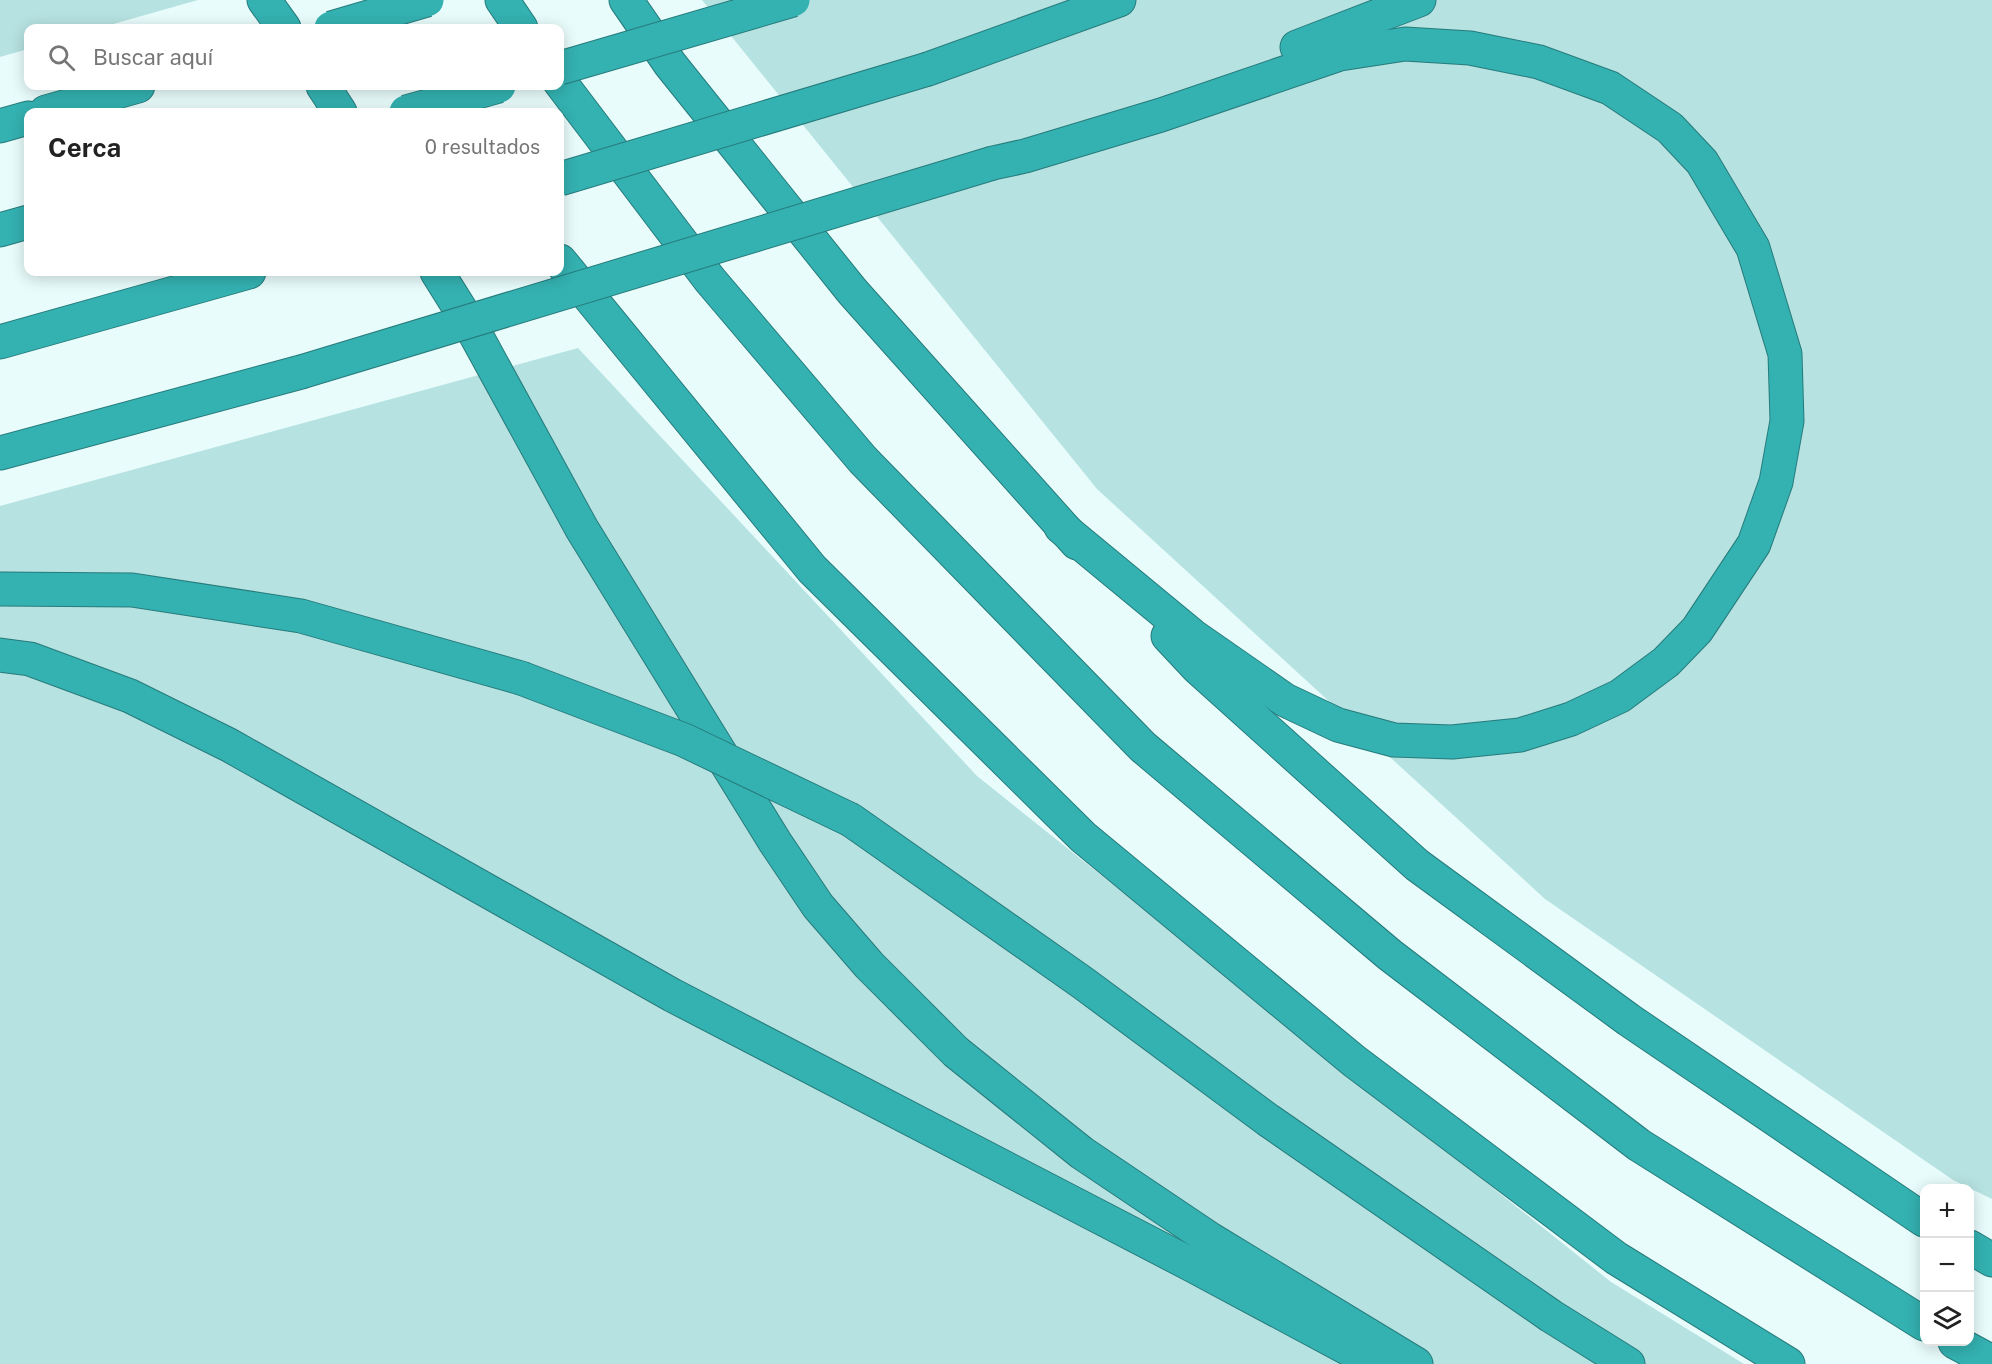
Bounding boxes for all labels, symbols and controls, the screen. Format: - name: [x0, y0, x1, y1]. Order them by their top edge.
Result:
- search box: [24, 24, 564, 90]
- icon: search: [45, 41, 78, 74]
- text: Buscar aquí: [93, 44, 213, 70]
- text: Cerca: [48, 132, 121, 163]
- text: 0 resultados: [425, 135, 540, 159]
- map controls: [1920, 1184, 1974, 1346]
- button: +: [1920, 1184, 1974, 1238]
- button: −: [1920, 1238, 1974, 1292]
- button: layers: [1920, 1292, 1974, 1346]

